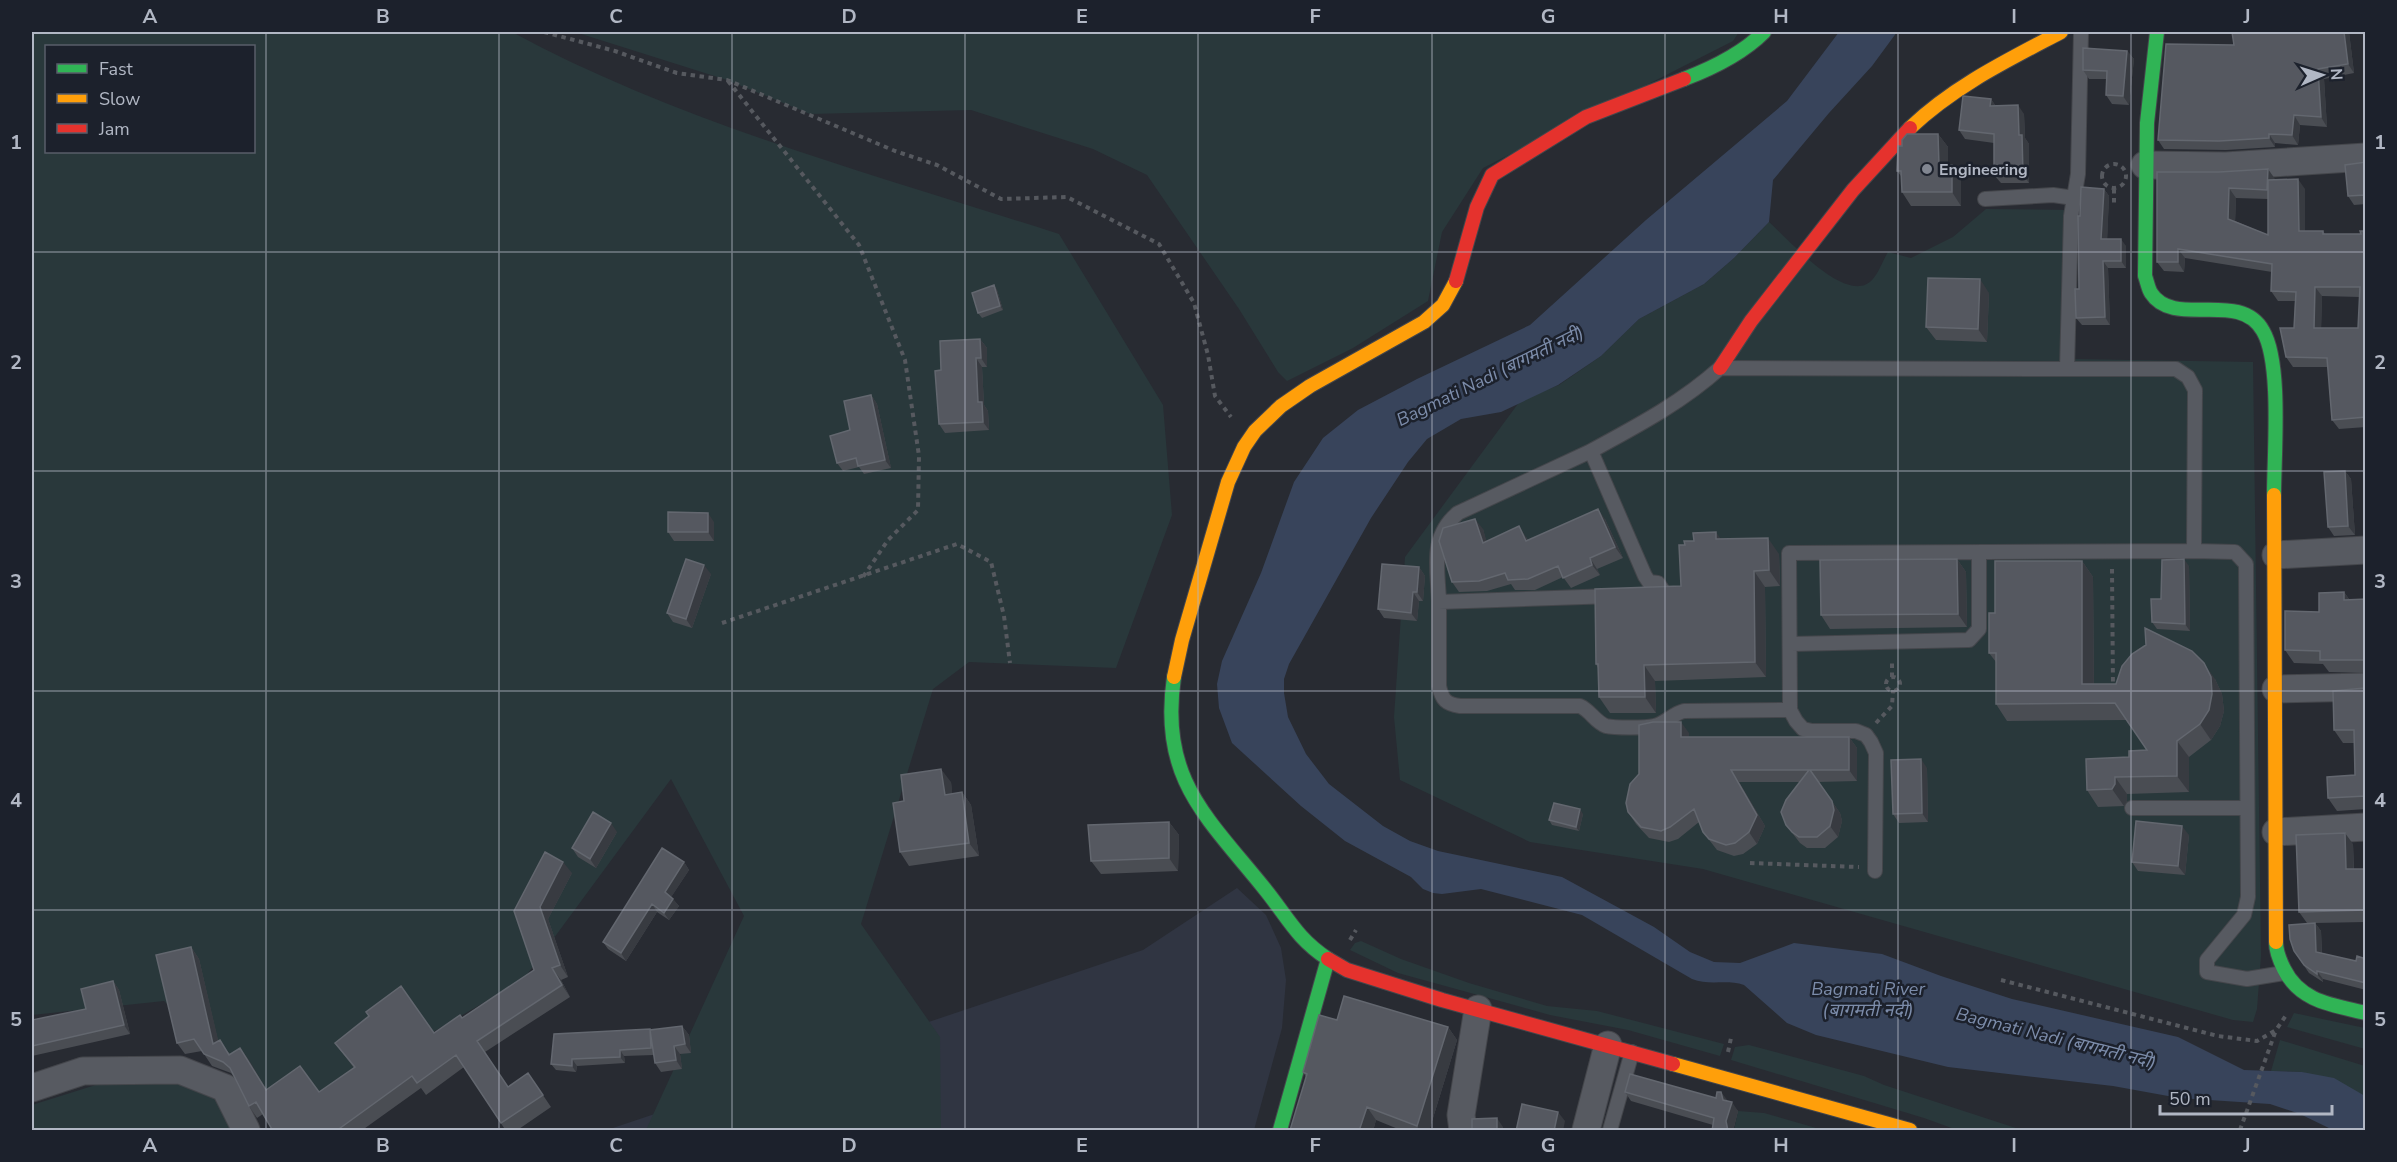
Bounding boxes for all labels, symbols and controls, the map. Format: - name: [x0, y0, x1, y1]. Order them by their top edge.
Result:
- text: A: [143, 3, 158, 30]
- text: B: [376, 3, 390, 30]
- text: C: [609, 3, 623, 30]
- text: D: [841, 3, 857, 30]
- text: E: [1076, 3, 1088, 30]
- text: F: [1309, 3, 1321, 30]
- text: G: [1541, 3, 1555, 30]
- text: H: [1773, 3, 1789, 30]
- text: I: [2011, 3, 2017, 30]
- text: J: [2242, 3, 2251, 30]
- legend: [45, 45, 255, 153]
- north arrow: [2292, 45, 2352, 105]
- text: Fast: [99, 57, 134, 81]
- text: N: [2325, 68, 2347, 81]
- text: Slow: [99, 87, 140, 111]
- text: Jam: [98, 117, 130, 141]
- text: 1: [10, 129, 22, 156]
- text: 1: [2374, 129, 2386, 156]
- place label: Engineering: [1939, 159, 2028, 181]
- marker: Engineering: [1920, 162, 1934, 176]
- water label: Bagmati Nadi (बागमती नदी): [1392, 320, 1588, 432]
- text: 2: [10, 349, 22, 376]
- text: 2: [2374, 349, 2386, 376]
- text: 3: [10, 568, 22, 595]
- text: 3: [2374, 568, 2386, 595]
- text: 4: [10, 787, 22, 814]
- text: 4: [2374, 787, 2386, 814]
- water label: Bagmati River (बागमती नदी): [1811, 977, 1925, 1022]
- water label: Bagmati Nadi (बागमती नदी): [1953, 1002, 2159, 1074]
- text: 5: [10, 1006, 22, 1033]
- text: 5: [2374, 1006, 2386, 1033]
- scale bar: [2160, 1078, 2332, 1116]
- text: 50 m: [2169, 1087, 2211, 1111]
- text: A: [143, 1132, 158, 1159]
- text: B: [376, 1132, 390, 1159]
- text: C: [609, 1132, 623, 1159]
- text: D: [841, 1132, 857, 1159]
- text: E: [1076, 1132, 1088, 1159]
- text: F: [1309, 1132, 1321, 1159]
- text: G: [1541, 1132, 1555, 1159]
- text: H: [1773, 1132, 1789, 1159]
- text: I: [2011, 1132, 2017, 1159]
- text: J: [2242, 1132, 2251, 1159]

